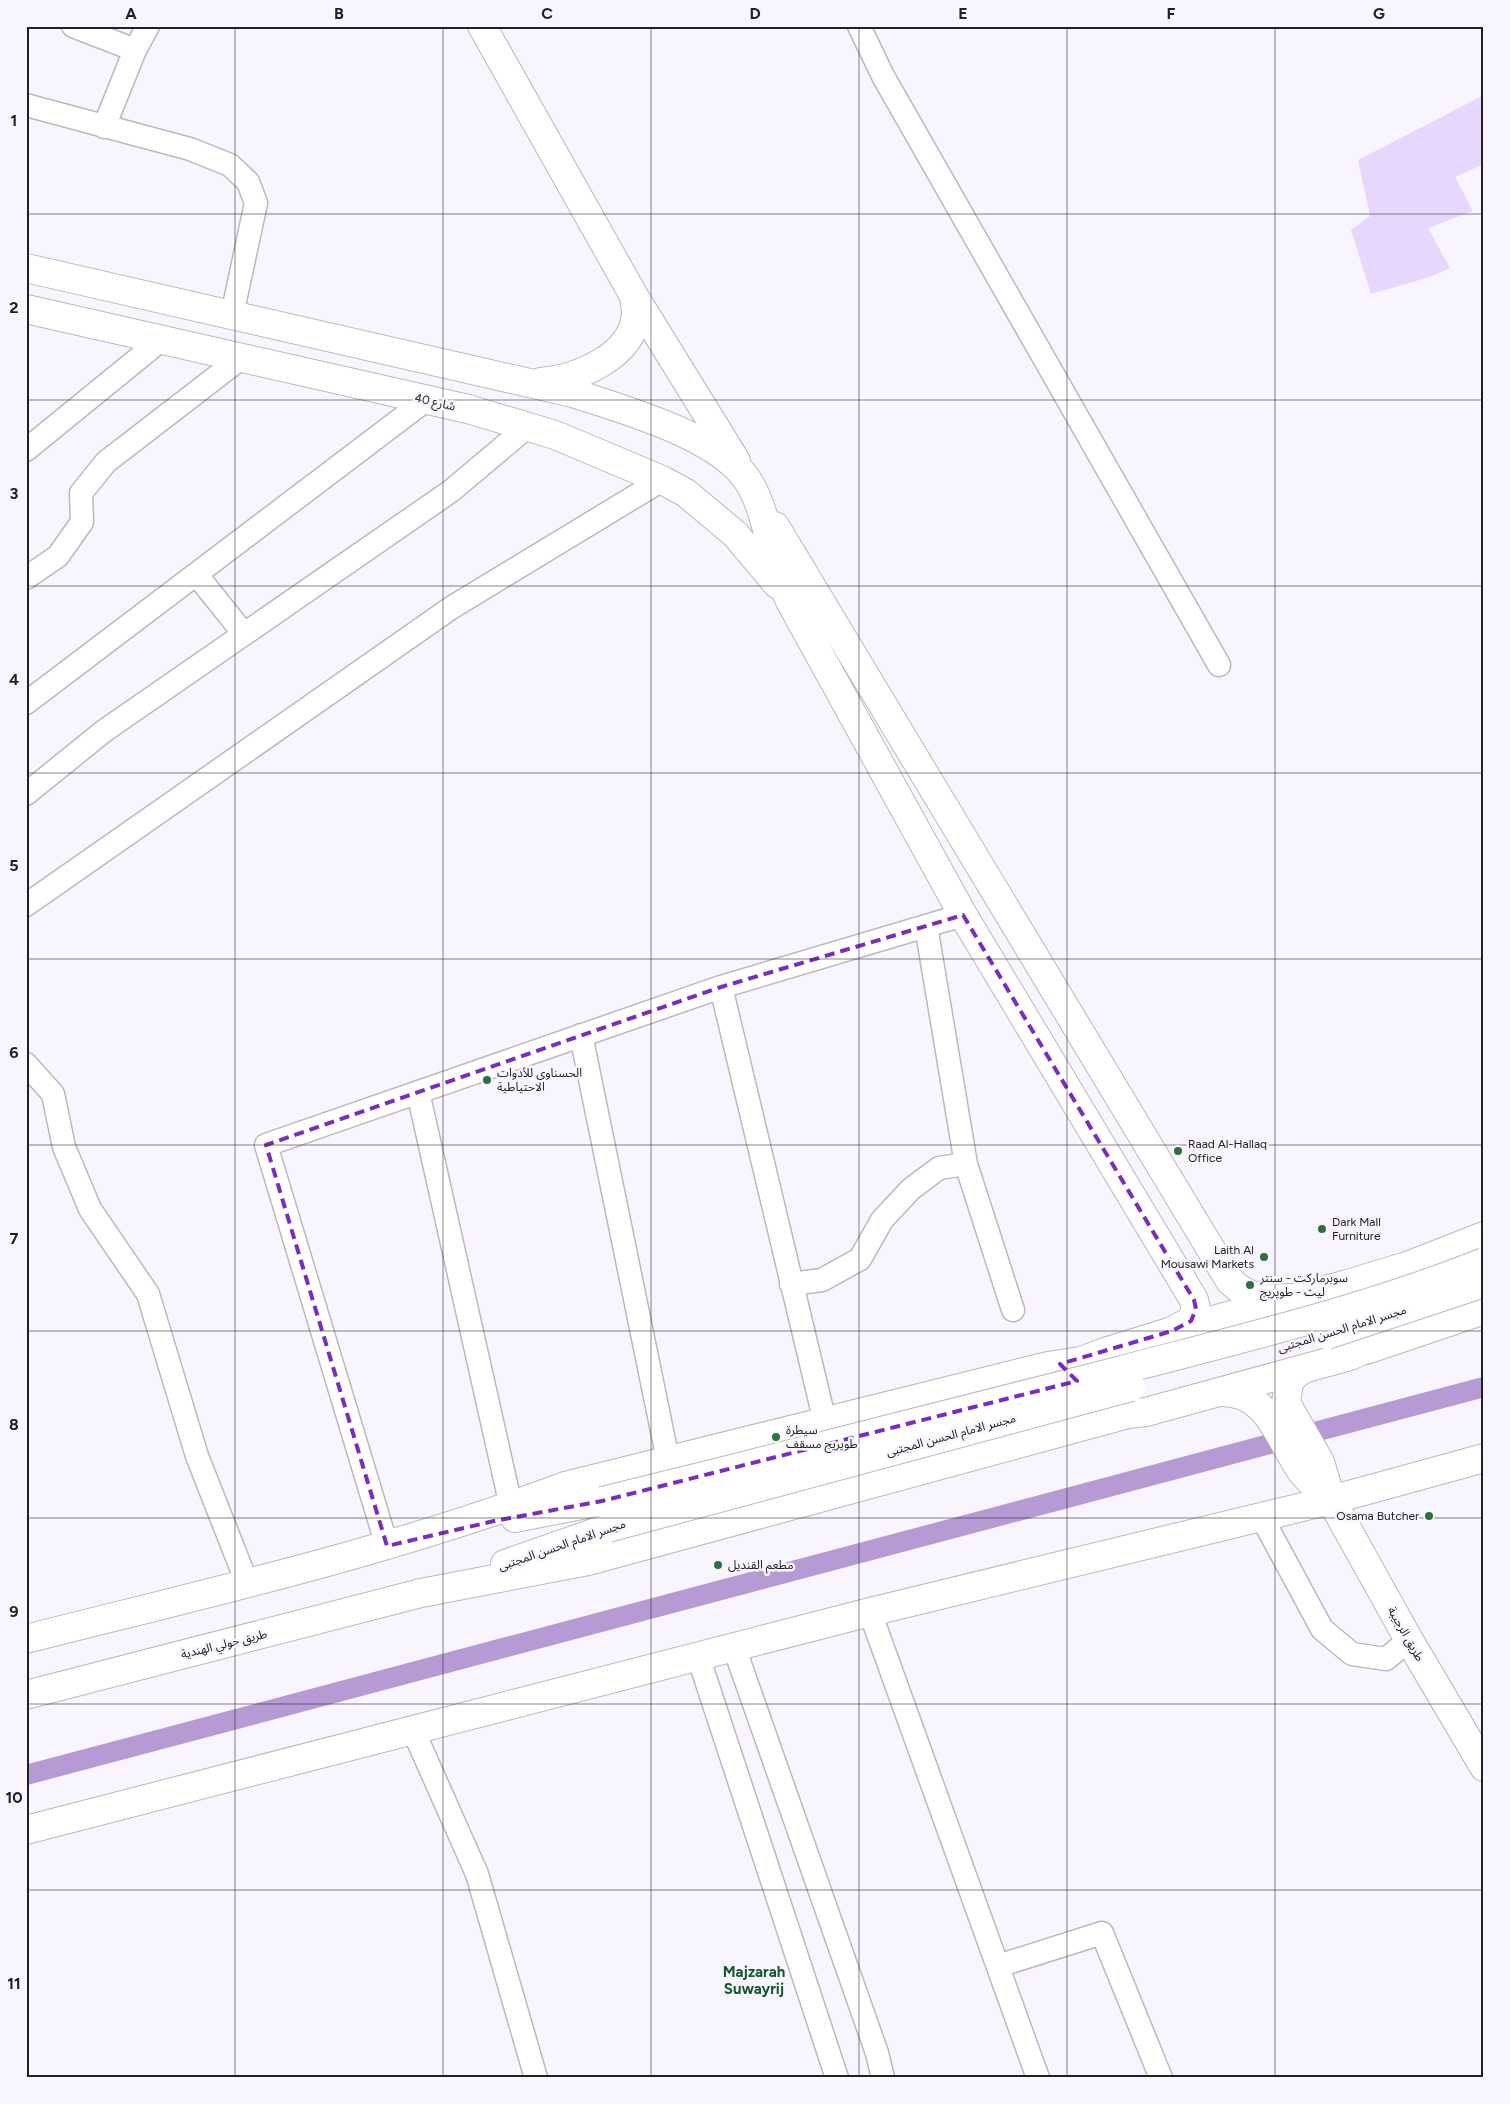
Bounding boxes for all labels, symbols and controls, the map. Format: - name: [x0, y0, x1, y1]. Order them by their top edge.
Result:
- text: A: [125, 4, 137, 23]
- text: B: [334, 4, 344, 23]
- text: C: [541, 4, 553, 23]
- text: D: [749, 4, 761, 23]
- text: E: [958, 4, 968, 23]
- text: F: [1167, 4, 1176, 23]
- text: G: [1373, 4, 1385, 23]
- text: 1: [11, 111, 17, 130]
- text: 2: [9, 298, 19, 317]
- street label: شارع 40: [413, 391, 457, 415]
- text: 3: [10, 484, 19, 503]
- text: 4: [9, 670, 19, 689]
- text: 5: [9, 856, 19, 875]
- text: 6: [9, 1043, 19, 1062]
- place label: الحسناوي للأدوات الاحتياطية: [497, 1066, 582, 1094]
- marker: الحسناوي للأدوات الاحتياطية: [481, 1074, 493, 1086]
- place label: Raad Al-Hallaq Office: [1188, 1137, 1267, 1165]
- marker: Raad Al-Hallaq Office: [1172, 1145, 1184, 1157]
- place label: Dark Mall Furniture: [1332, 1215, 1381, 1243]
- marker: Dark Mall Furniture: [1316, 1223, 1328, 1235]
- text: 7: [10, 1229, 19, 1248]
- place label: Laith Al Mousawi Markets: [1161, 1243, 1254, 1271]
- marker: Laith Al Mousawi Markets: [1258, 1251, 1270, 1263]
- place label: سوبرماركت - سنتر ليث - طويريج: [1259, 1271, 1348, 1301]
- marker: سوبرماركت - سنتر ليث - طويريج: [1244, 1279, 1256, 1291]
- street label: مجسر الامام الحسن المجتبى: [1276, 1303, 1409, 1357]
- street label: مجسر الامام الحسن المجتبى: [885, 1411, 1018, 1461]
- text: 8: [9, 1415, 19, 1434]
- place label: سيطرة طويريج مسقف: [786, 1423, 858, 1453]
- marker: سيطرة طويريج مسقف: [770, 1431, 782, 1443]
- place label: Osama Butcher: [1336, 1509, 1419, 1523]
- marker: Osama Butcher: [1423, 1510, 1435, 1522]
- street label: مجسر الامام الحسن المجتبى: [496, 1517, 628, 1575]
- place label: مطعم القنديل: [728, 1558, 794, 1574]
- marker: مطعم القنديل: [712, 1559, 724, 1571]
- text: 9: [9, 1602, 19, 1621]
- street label: طريق الرجيبة: [1384, 1604, 1427, 1664]
- street label: طريق حولي الهندية: [179, 1627, 269, 1664]
- text: 10: [5, 1788, 23, 1807]
- district label: Majzarah Suwayrij: [723, 1963, 785, 1998]
- text: 11: [7, 1974, 21, 1993]

